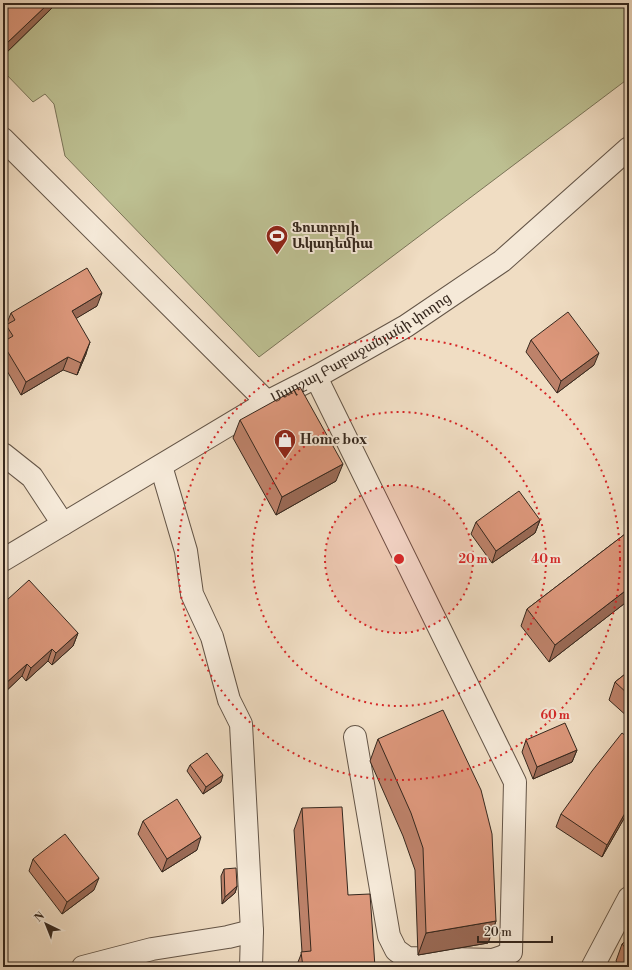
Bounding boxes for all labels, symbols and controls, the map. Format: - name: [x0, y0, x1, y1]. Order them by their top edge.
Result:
- place label: Ֆուտբոլի Ակադեմիա: [292, 219, 373, 253]
- sports icon: Ֆուտբոլի Ակադեմիա: [264, 223, 290, 256]
- street label: Մարշալ Բաբաջանյանի փողոց: [268, 289, 455, 407]
- shop icon: Home box: [272, 427, 298, 460]
- place label: Home box: [300, 431, 368, 449]
- centre of rings: [392, 552, 406, 566]
- text: 20 m: [458, 552, 488, 567]
- text: 40 m: [531, 552, 561, 567]
- text: 60 m: [540, 708, 570, 723]
- north arrow: [26, 904, 66, 944]
- text: N: [32, 909, 48, 926]
- scale bar: [478, 918, 552, 944]
- text: 20 m: [484, 925, 512, 940]

